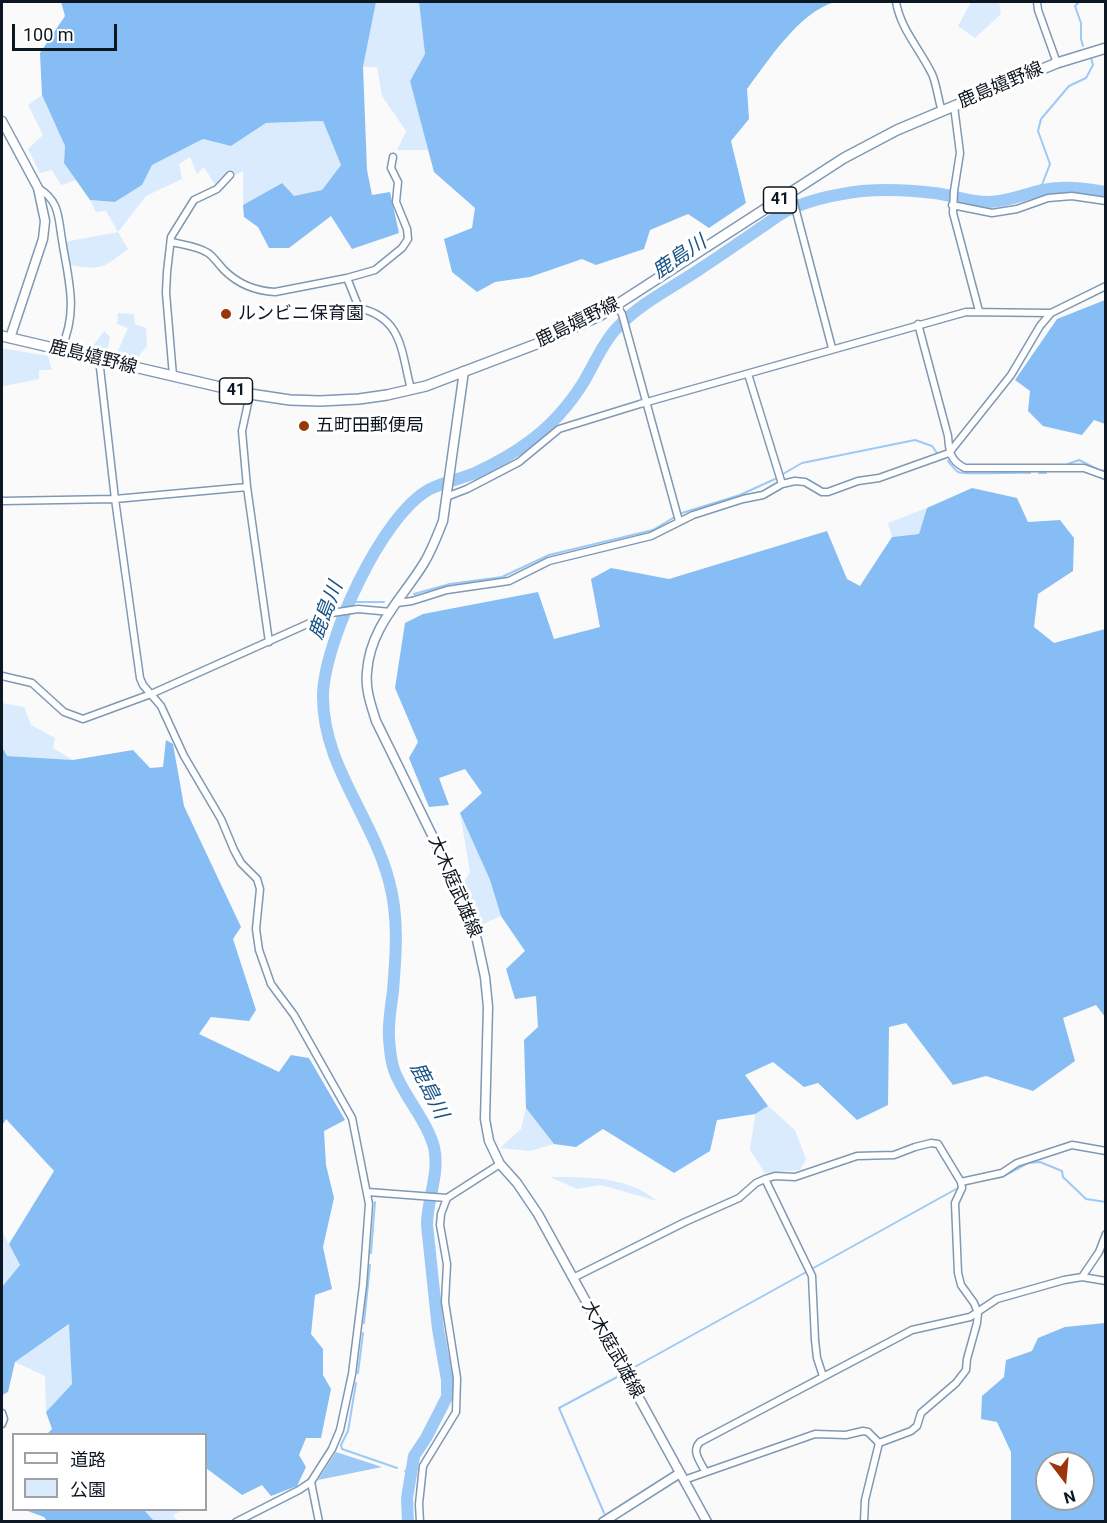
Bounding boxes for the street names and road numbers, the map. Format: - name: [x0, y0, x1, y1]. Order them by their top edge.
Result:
- street label: 鹿島嬉野線: [955, 58, 1047, 114]
- road number: 41: [764, 187, 796, 213]
- street label: 鹿島嬉野線: [533, 294, 623, 352]
- street label: 鹿島嬉野線: [47, 337, 139, 379]
- road number: 41: [220, 378, 252, 404]
- street label: 大木庭武雄線: [423, 833, 485, 941]
- street label: 大木庭武雄線: [576, 1298, 648, 1402]

